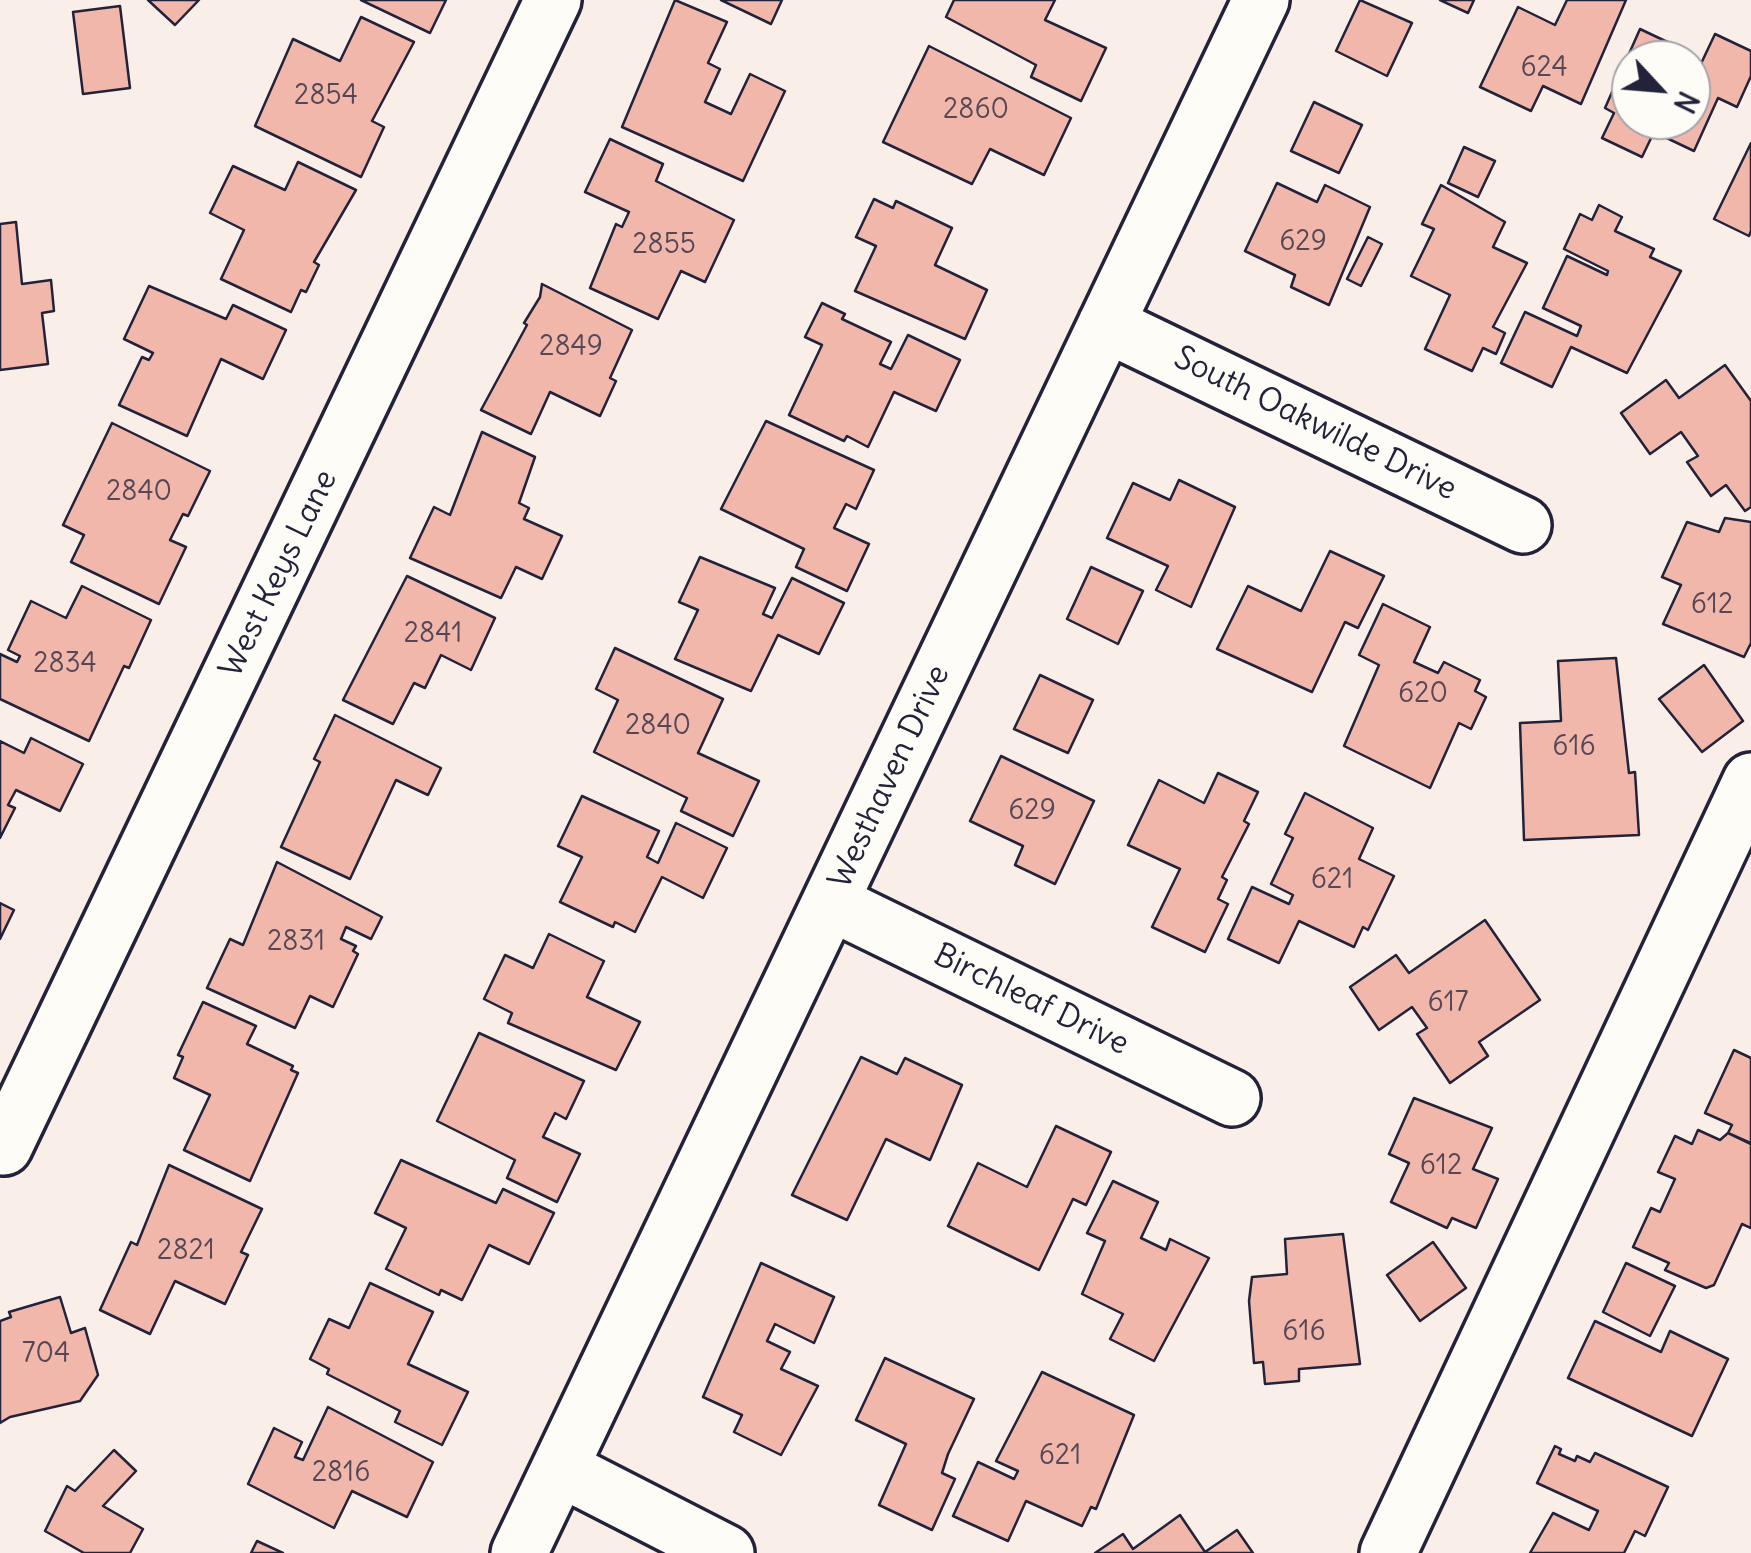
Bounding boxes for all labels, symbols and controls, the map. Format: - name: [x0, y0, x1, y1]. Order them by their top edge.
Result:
- north arrow: [1611, 40, 1711, 140]
- house number: 624: [1520, 51, 1568, 85]
- house number: 2854: [294, 79, 358, 113]
- text: N: [1666, 86, 1707, 119]
- house number: 2860: [943, 93, 1009, 127]
- house number: 629: [1279, 225, 1327, 259]
- house number: 2855: [632, 228, 696, 262]
- house number: 2849: [539, 330, 603, 364]
- street label: South Oakwilde Drive: [1168, 339, 1462, 509]
- street label: West Keys Lane: [212, 464, 346, 684]
- house number: 2840: [106, 475, 172, 509]
- house number: 612: [1691, 588, 1733, 622]
- house number: 2841: [404, 617, 462, 651]
- house number: 2834: [33, 647, 97, 681]
- street label: Westhaven Drive: [821, 659, 959, 895]
- house number: 620: [1398, 677, 1448, 711]
- house number: 2840: [625, 709, 691, 743]
- house number: 616: [1552, 730, 1596, 764]
- house number: 629: [1008, 794, 1056, 828]
- house number: 621: [1311, 863, 1353, 897]
- house number: 2831: [267, 925, 325, 959]
- street label: Birchleaf Drive: [927, 936, 1135, 1064]
- house number: 617: [1428, 986, 1468, 1020]
- house number: 612: [1420, 1149, 1462, 1183]
- house number: 2821: [157, 1234, 215, 1268]
- house number: 616: [1282, 1315, 1326, 1349]
- house number: 704: [22, 1337, 70, 1371]
- house number: 621: [1039, 1439, 1081, 1473]
- house number: 2816: [312, 1456, 370, 1490]

